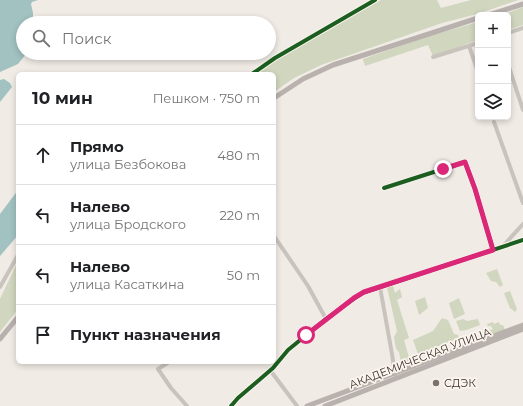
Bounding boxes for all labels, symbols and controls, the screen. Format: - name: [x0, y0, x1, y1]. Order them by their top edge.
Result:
- map controls: [475, 12, 511, 120]
- button: +: [475, 12, 511, 48]
- search box: [16, 16, 276, 60]
- icon: search: [30, 27, 52, 49]
- text: Поиск: [62, 29, 111, 48]
- button: −: [475, 48, 511, 84]
- button: layers: [475, 84, 511, 120]
- text: 10 мин: [32, 88, 93, 108]
- text: Пешком · 750 m: [153, 90, 260, 106]
- text: Прямо: [70, 137, 124, 156]
- icon: ahead: [32, 144, 54, 166]
- text: 480 m: [217, 147, 260, 163]
- text: улица Безбокова: [70, 156, 186, 172]
- route end: [434, 160, 452, 178]
- text: Налево: [70, 197, 130, 216]
- icon: left: [32, 204, 54, 226]
- text: 220 m: [219, 207, 260, 223]
- text: улица Бродского: [70, 216, 186, 232]
- text: Налево: [70, 257, 130, 276]
- icon: left: [32, 264, 54, 286]
- text: 50 m: [227, 267, 260, 283]
- text: улица Касаткина: [70, 276, 184, 292]
- icon: arrive: [32, 324, 54, 346]
- street label: АКАДЕМИЧЕСКАЯ УЛИЦА: [347, 324, 494, 392]
- text: Пункт назначения: [70, 325, 221, 344]
- route start: [297, 326, 315, 344]
- place label: СДЭК: [444, 376, 476, 390]
- marker: СДЭК: [431, 378, 441, 388]

